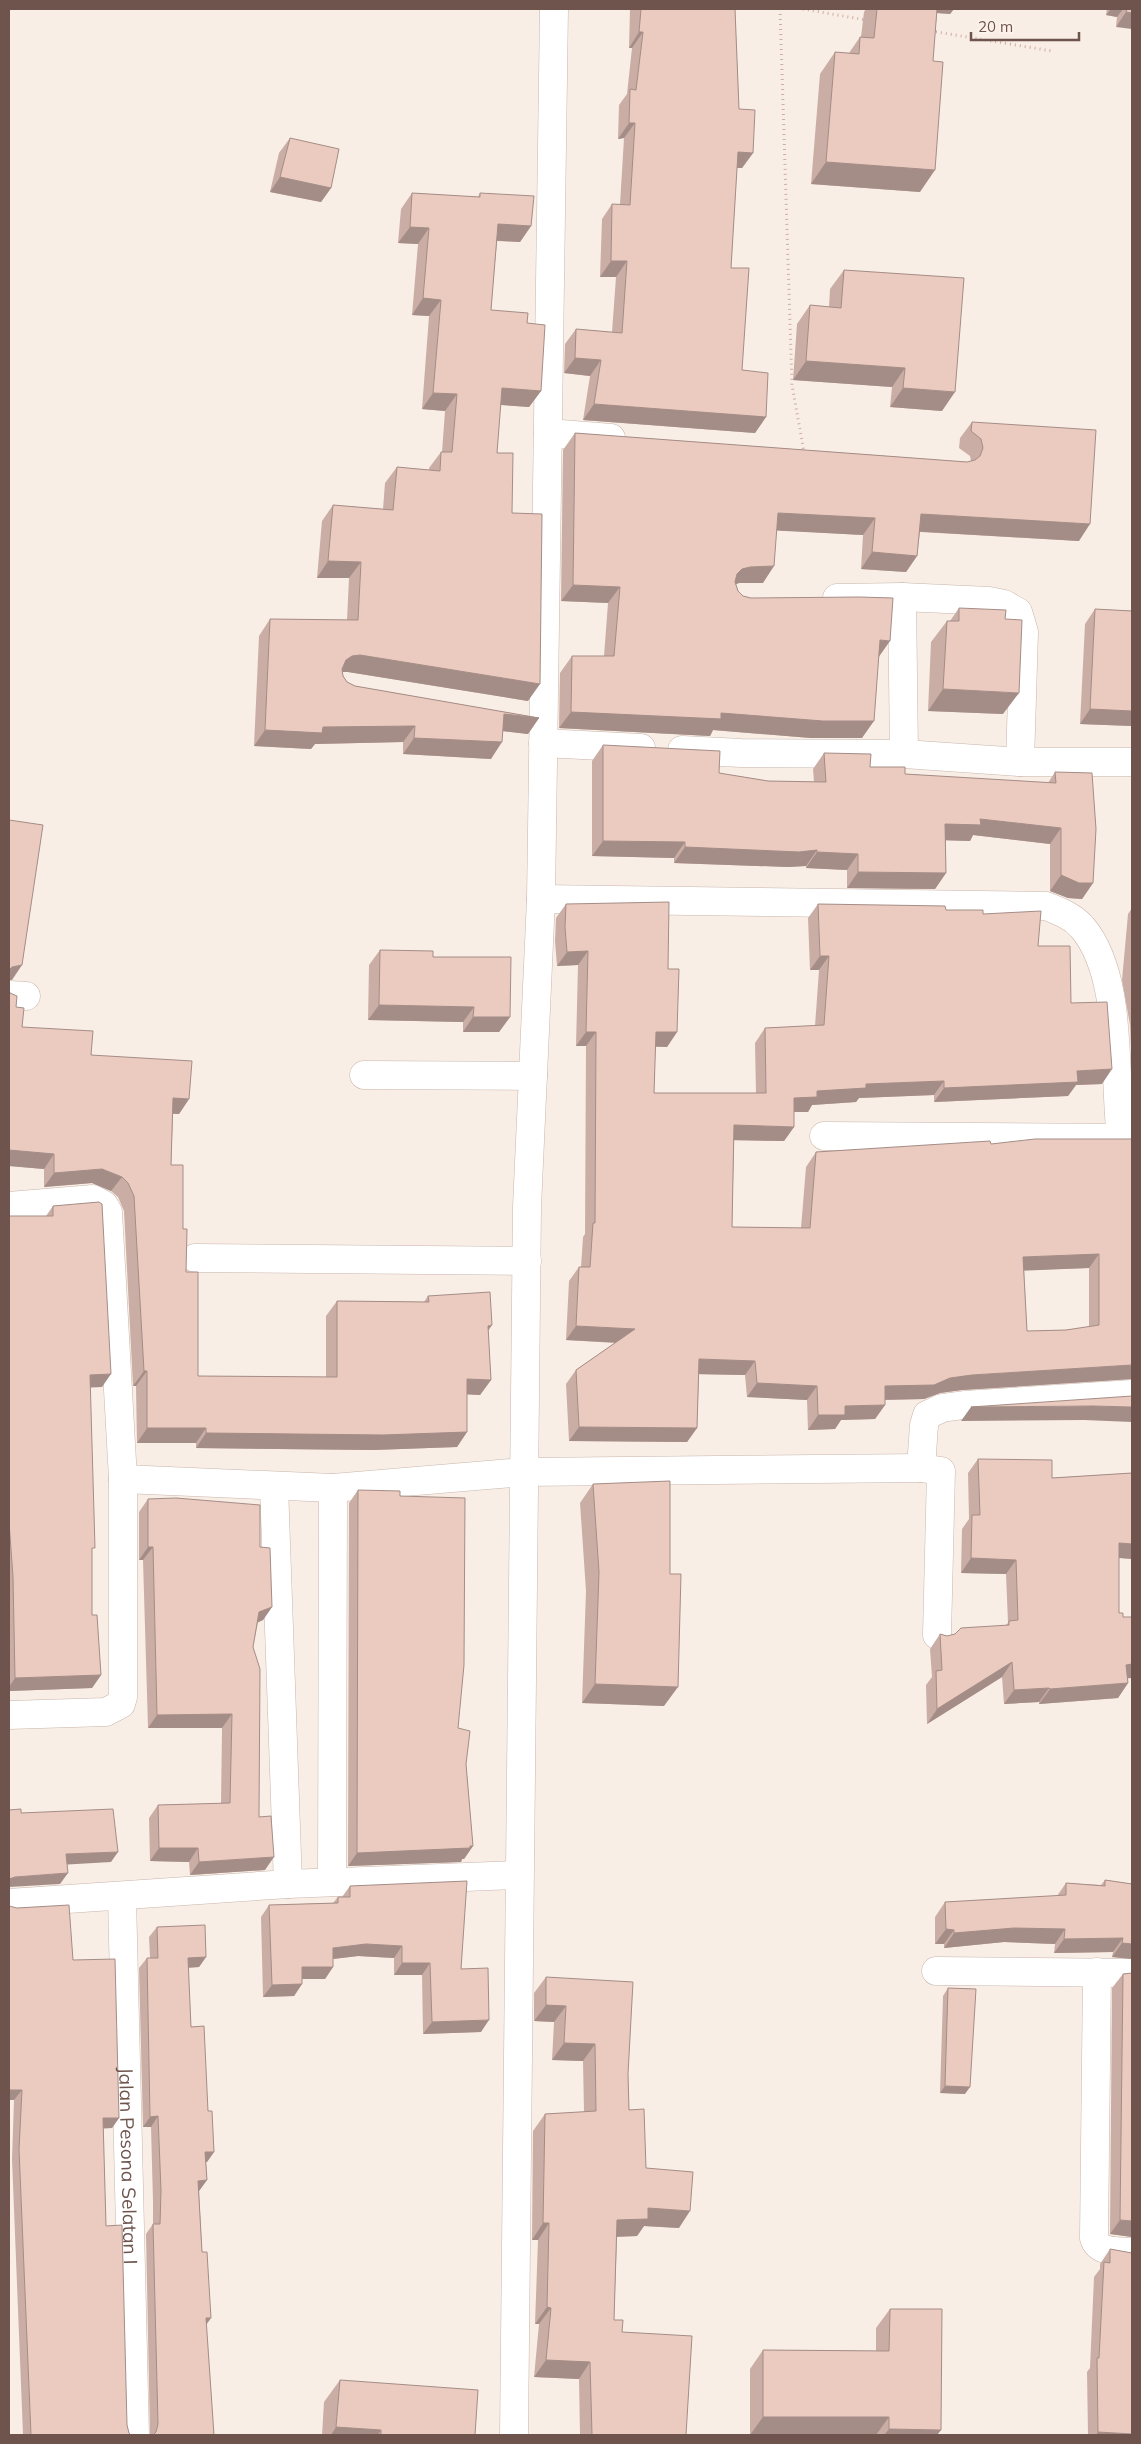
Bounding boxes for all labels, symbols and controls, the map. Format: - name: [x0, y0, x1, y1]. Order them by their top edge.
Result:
- scale bar: [971, 10, 1078, 42]
- text: 20 m: [978, 17, 1013, 36]
- street label: Jalan Pesona Selatan I: [114, 2067, 143, 2265]

